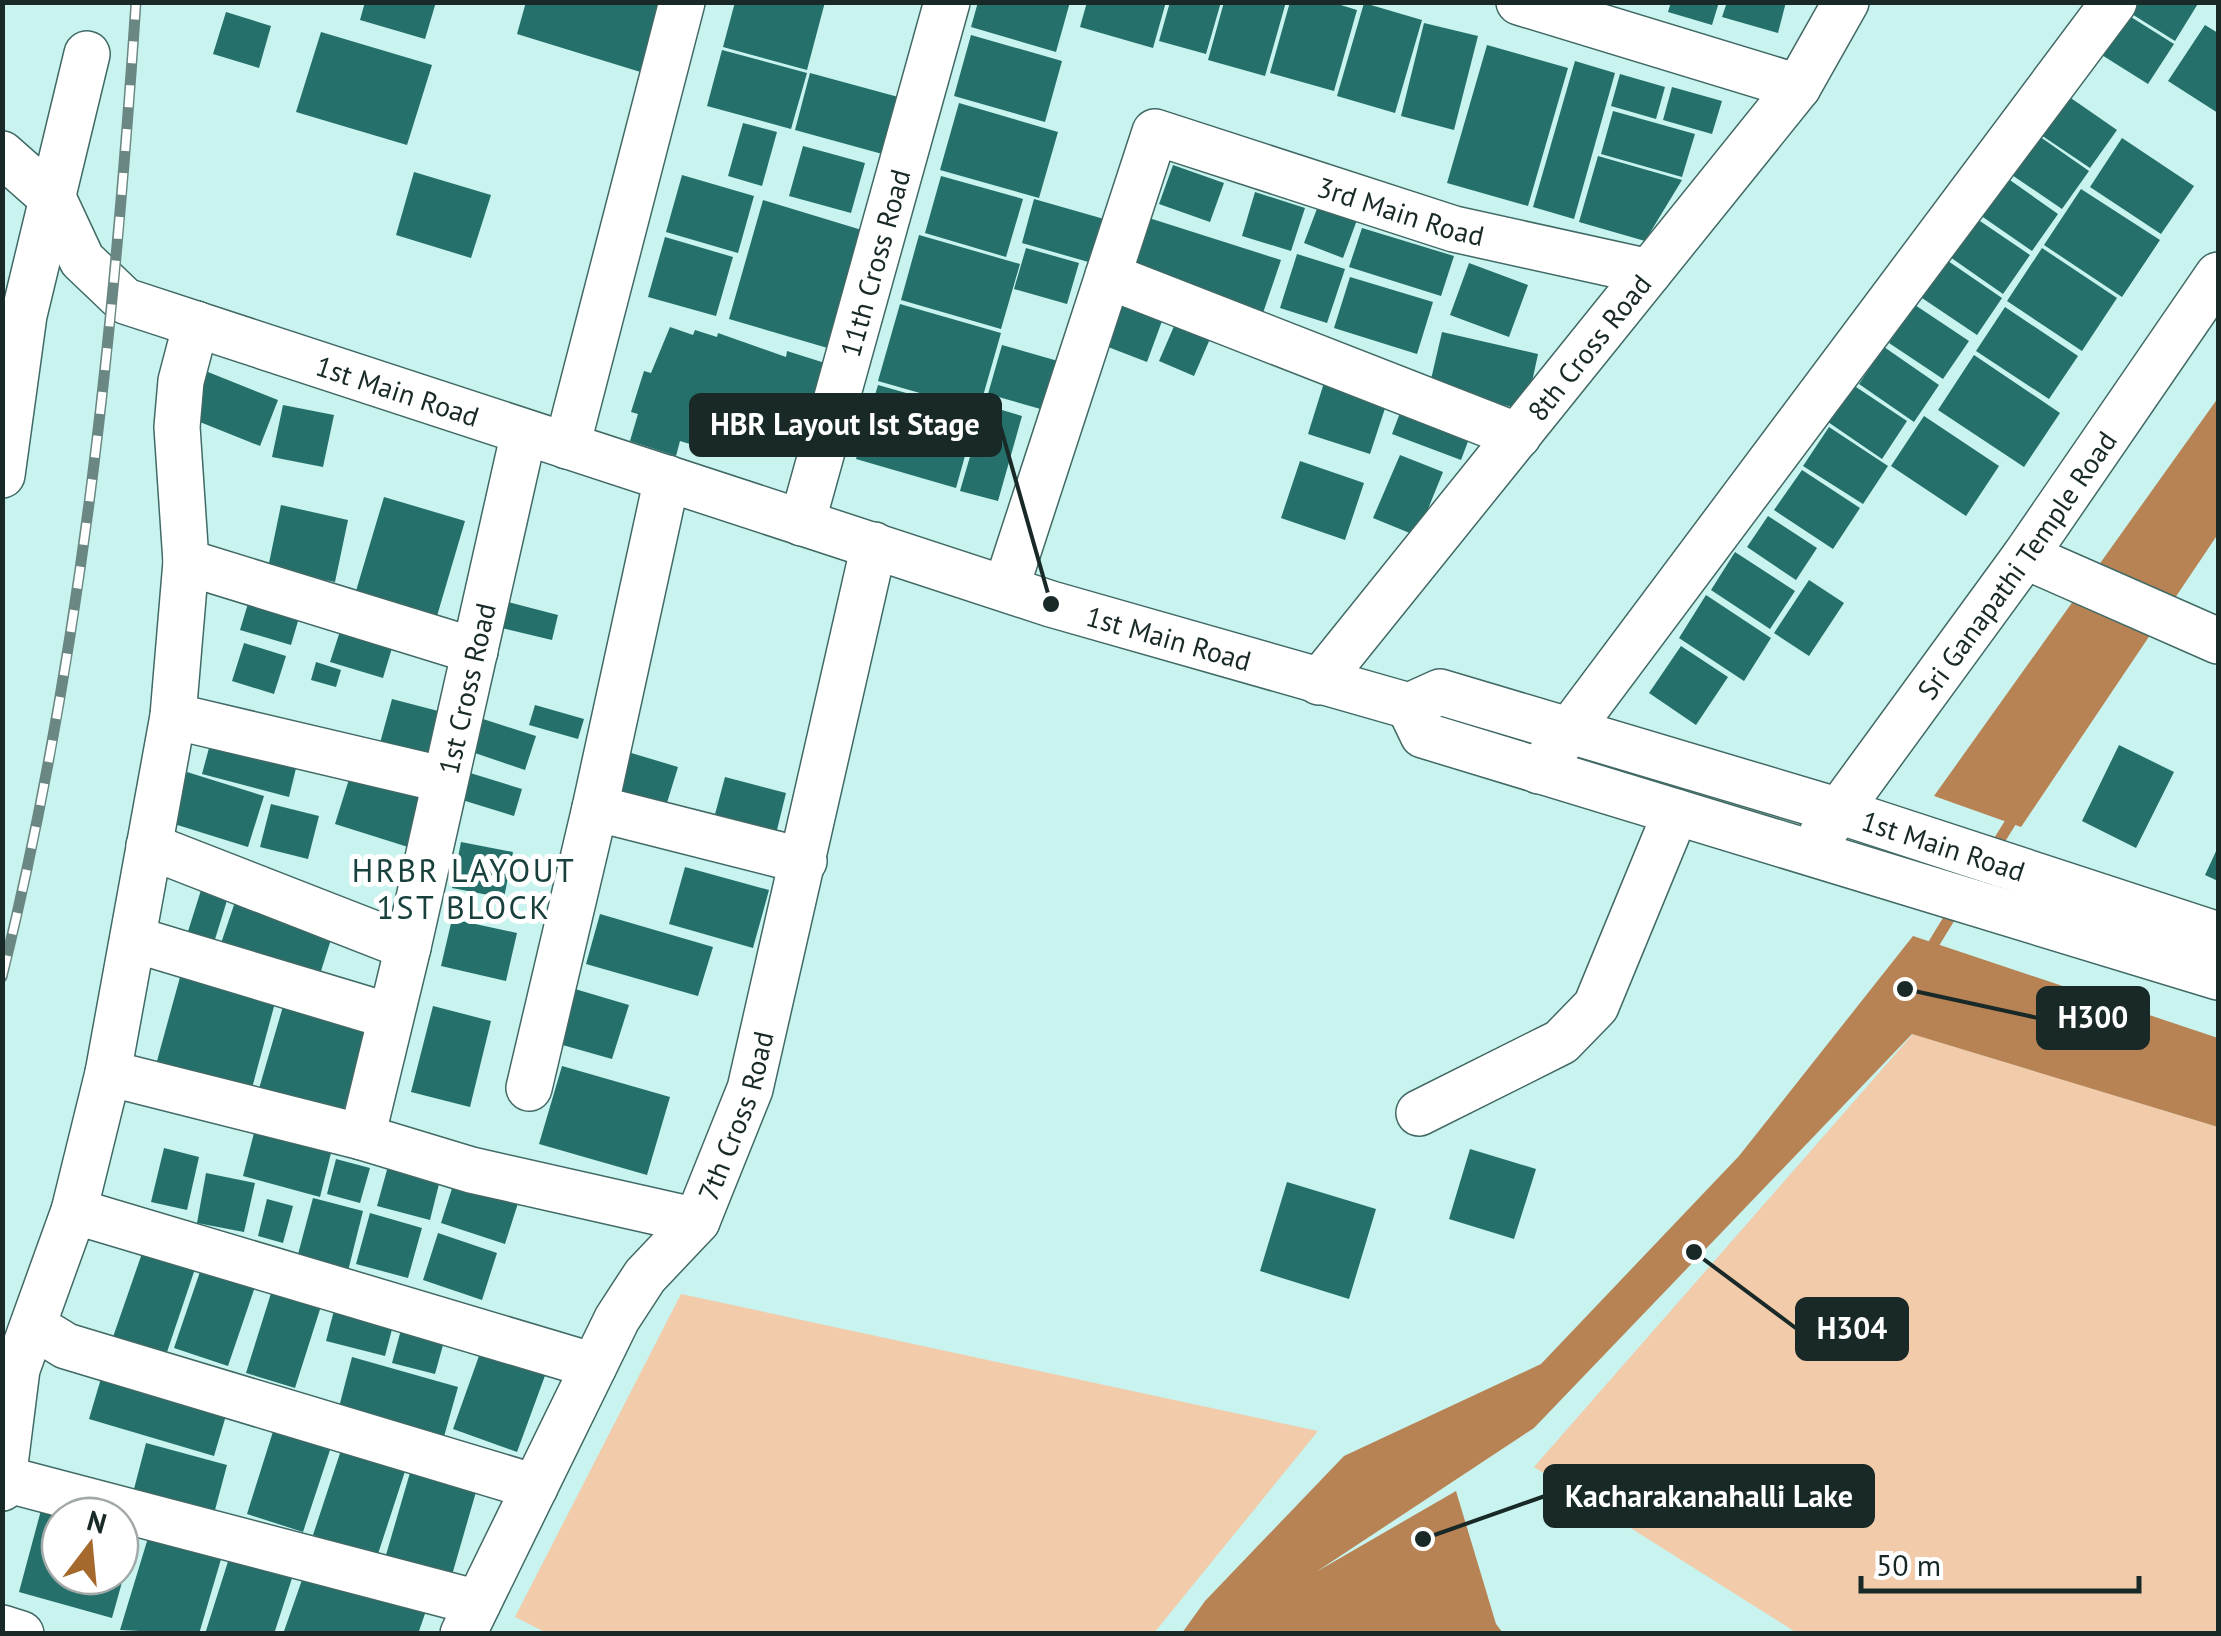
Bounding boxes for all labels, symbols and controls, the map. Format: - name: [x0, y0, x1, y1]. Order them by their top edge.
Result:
- street label: 11th Cross Road: [831, 165, 918, 361]
- street label: 3rd Main Road: [1313, 167, 1488, 254]
- street label: 8th Cross Road: [1518, 266, 1659, 428]
- street label: 1st Main Road: [311, 346, 484, 434]
- callout: HBR Layout Ist Stage: [691, 395, 1000, 455]
- text: HBR Layout Ist Stage: [710, 404, 980, 443]
- street label: Sri Ganapathi Temple Road: [1908, 423, 2124, 706]
- street label: 1st Main Road: [1082, 597, 1256, 679]
- street label: 1st Cross Road: [429, 599, 503, 778]
- street label: 1st Main Road: [1857, 801, 2030, 889]
- district label: HRBR LAYOUT 1ST BLOCK: [352, 849, 576, 928]
- callout: H300: [2038, 988, 2148, 1048]
- text: H300: [2058, 997, 2128, 1036]
- street label: 7th Cross Road: [689, 1028, 781, 1206]
- callout: H304: [1797, 1299, 1907, 1359]
- text: H304: [1817, 1308, 1887, 1347]
- callout: Kacharakanahalli Lake: [1545, 1466, 1873, 1526]
- text: Kacharakanahalli Lake: [1565, 1476, 1853, 1515]
- north arrow: [40, 1496, 140, 1596]
- text: N: [83, 1501, 111, 1542]
- scale bar: [1861, 1531, 2138, 1593]
- text: 50 m: [1876, 1545, 1941, 1584]

